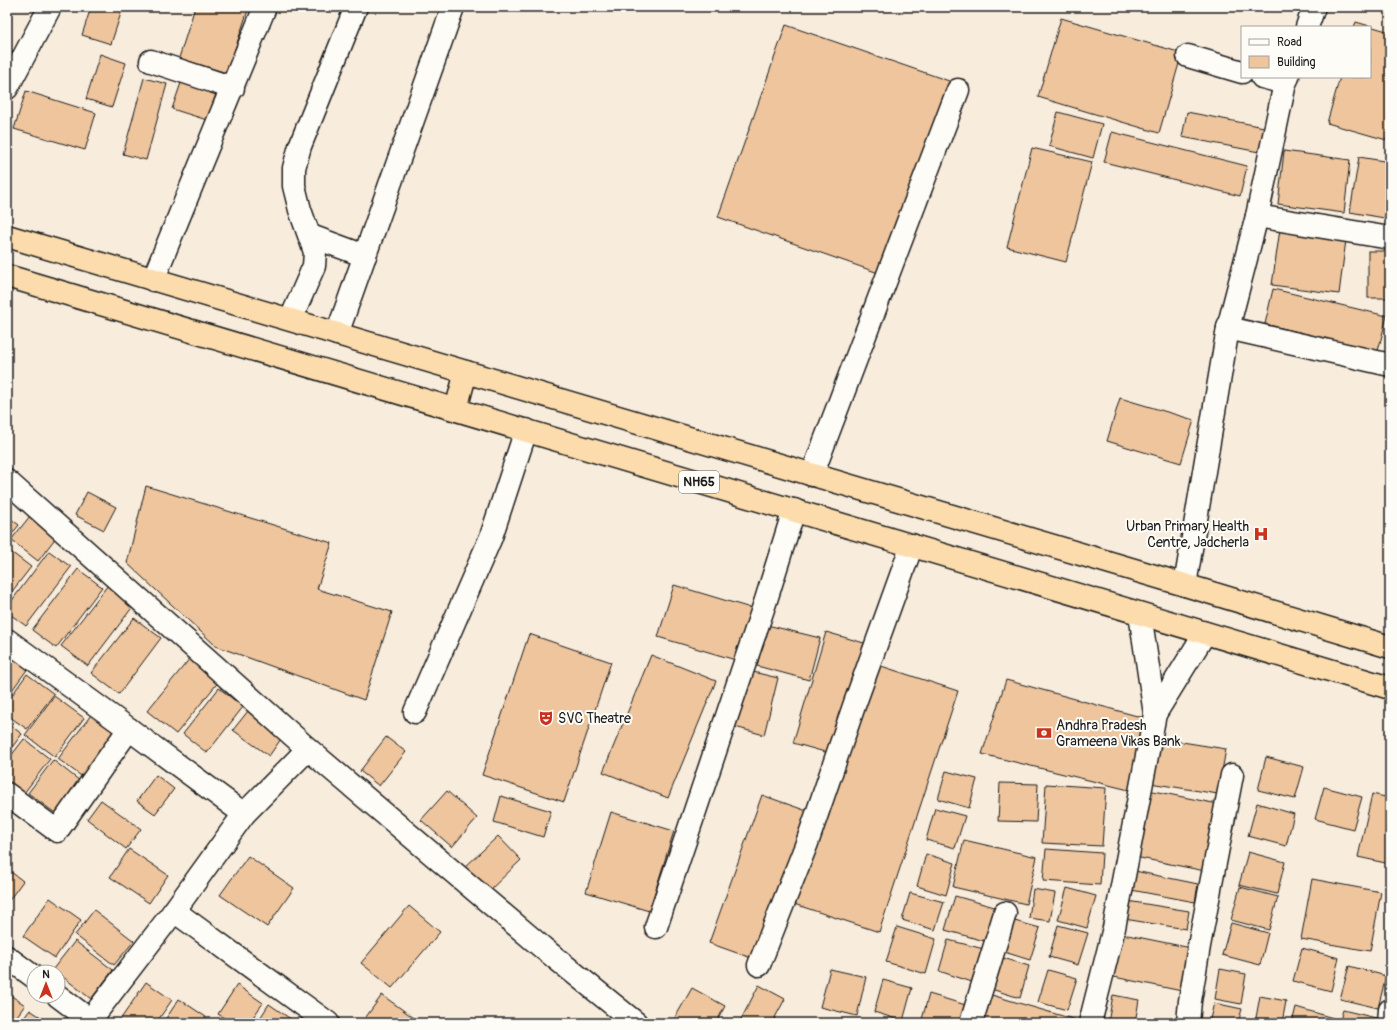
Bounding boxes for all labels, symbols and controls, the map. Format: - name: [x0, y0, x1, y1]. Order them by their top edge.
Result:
- legend: [1241, 26, 1371, 78]
- text: Road: [1277, 35, 1302, 50]
- text: Building: [1277, 55, 1316, 70]
- road number: NH65: [679, 471, 719, 493]
- place label: Urban Primary Health Centre, Jadcherla: [1126, 518, 1249, 551]
- hospital icon: Urban Primary Health Centre, Jadcherla: [1252, 525, 1270, 543]
- theatre icon: SVC Theatre: [537, 709, 555, 727]
- place label: SVC Theatre: [558, 710, 631, 727]
- place label: Andhra Pradesh Grameena Vikas Bank: [1056, 717, 1181, 750]
- bank icon: Andhra Pradesh Grameena Vikas Bank: [1035, 724, 1053, 742]
- north arrow: [26, 964, 66, 1004]
- text: N: [42, 968, 50, 981]

